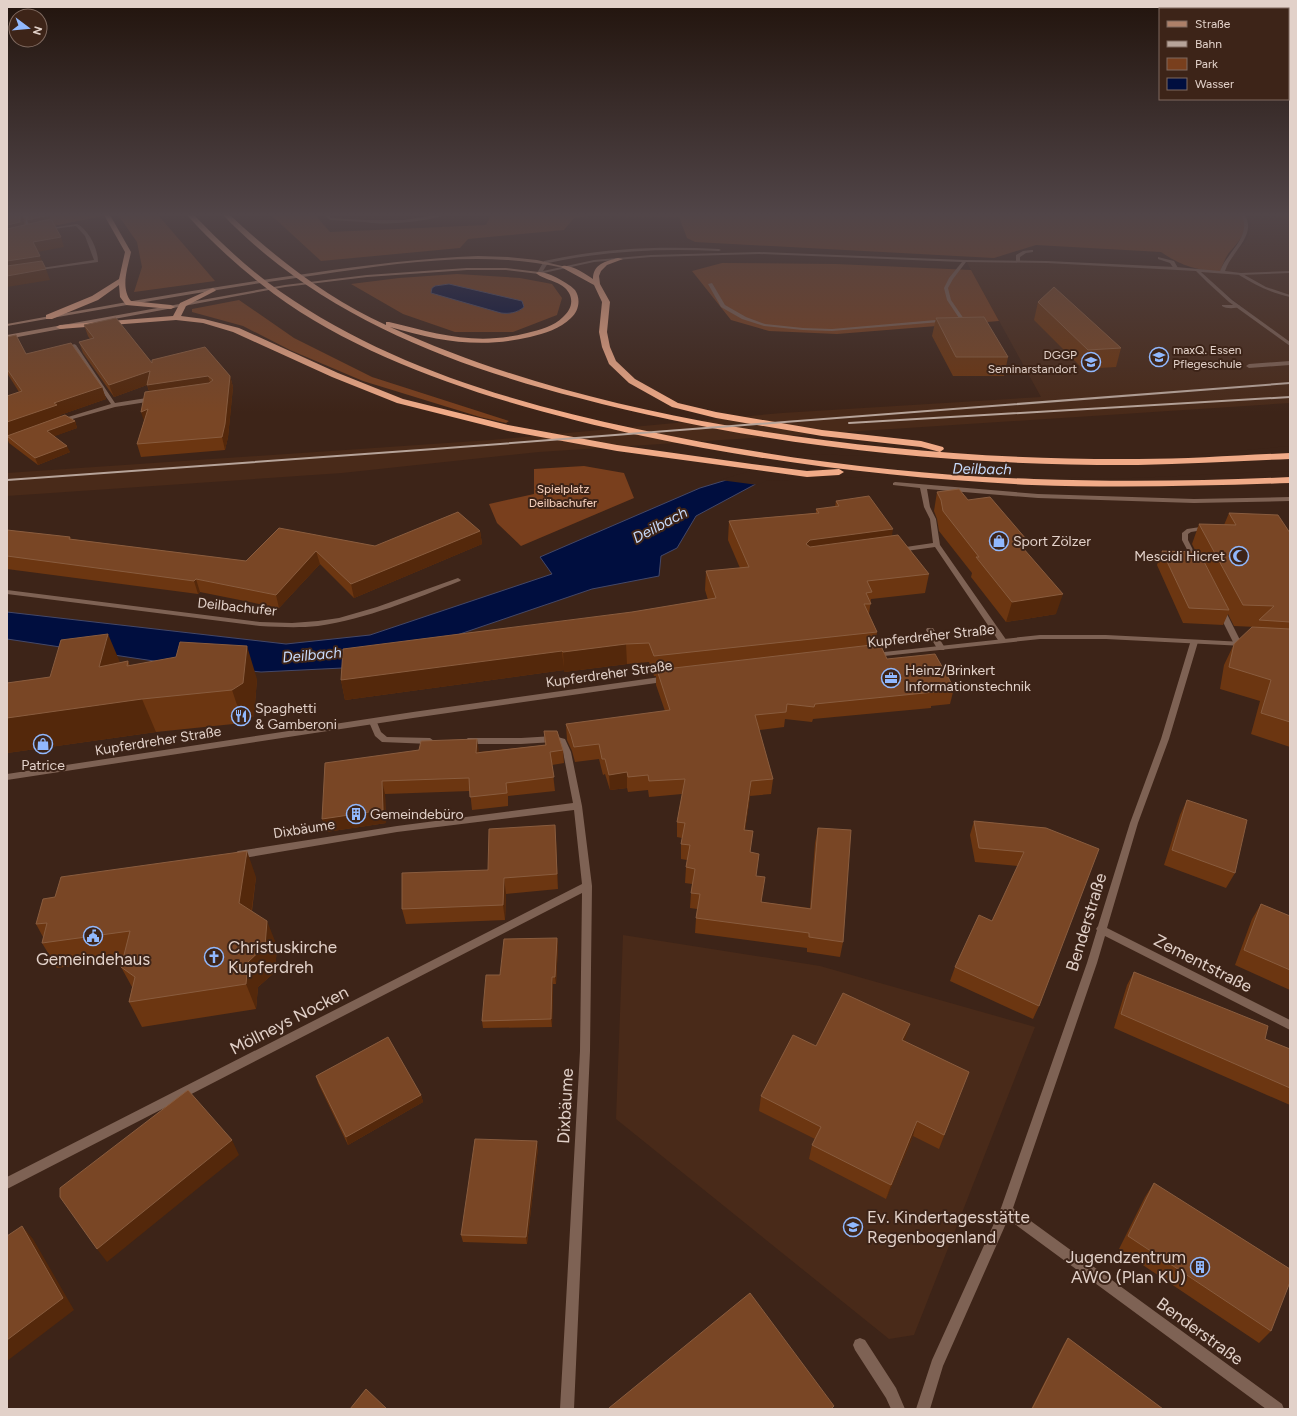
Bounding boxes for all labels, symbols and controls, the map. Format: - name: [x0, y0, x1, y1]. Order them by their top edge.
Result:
- north arrow: [8, 8, 48, 48]
- legend: [1159, 8, 1289, 100]
- text: Straße: [1195, 17, 1231, 31]
- text: N: [30, 25, 45, 37]
- text: Bahn: [1195, 37, 1222, 51]
- text: Park: [1195, 57, 1218, 71]
- text: Wasser: [1195, 77, 1234, 91]
- place label: maxQ. Essen Pflegeschule: [1173, 343, 1242, 371]
- school or university icon: maxQ. Essen Pflegeschule: [1148, 346, 1170, 368]
- place label: DGGP Seminarstandort: [988, 348, 1077, 376]
- school or university icon: DGGP Seminarstandort: [1080, 351, 1102, 373]
- water label: Deilbach: [952, 459, 1012, 479]
- park label: Spielplatz Deilbachufer: [529, 482, 597, 510]
- water label: Deilbach: [630, 503, 690, 547]
- shop icon: Sport Zölzer: [988, 530, 1010, 552]
- place label: Sport Zölzer: [1013, 533, 1091, 550]
- mosque icon: Mescidi Hicret: [1228, 545, 1250, 567]
- place label: Mescidi Hicret: [1134, 548, 1225, 565]
- street label: Deilbachufer: [197, 594, 278, 620]
- street label: Kupferdreher Straße: [867, 621, 996, 651]
- water label: Deilbach: [282, 643, 342, 667]
- street label: Kupferdreher Straße: [545, 657, 674, 691]
- place label: Heinz/Brinkert Informationstechnik: [905, 662, 1031, 695]
- office icon: Heinz/Brinkert Informationstechnik: [880, 667, 902, 689]
- place label: Spaghetti & Gamberoni: [255, 700, 337, 733]
- restaurant icon: Spaghetti & Gamberoni: [230, 705, 252, 727]
- street label: Kupferdreher Straße: [94, 723, 223, 759]
- shop icon: Patrice: [32, 733, 54, 755]
- place label: Patrice: [21, 757, 65, 774]
- building icon: Gemeindebüro: [345, 803, 367, 825]
- place label: Gemeindebüro: [370, 806, 464, 823]
- street label: Dixbäume: [272, 816, 336, 842]
- street label: Benderstraße: [1062, 870, 1110, 974]
- public building icon: Gemeindehaus: [82, 925, 104, 947]
- street label: Zementstraße: [1151, 930, 1255, 996]
- place label: Christuskirche Kupferdreh: [228, 937, 337, 977]
- church icon: Christuskirche Kupferdreh: [203, 946, 225, 968]
- place label: Gemeindehaus: [36, 949, 150, 969]
- street label: Möllneys Nocken: [226, 981, 352, 1059]
- street label: Dixbäume: [553, 1068, 577, 1144]
- place label: Ev. Kindertagesstätte Regenbogenland: [867, 1207, 1030, 1247]
- school or university icon: Ev. Kindertagesstätte Regenbogenland: [842, 1216, 864, 1238]
- place label: Jugendzentrum AWO (Plan KU): [1066, 1247, 1186, 1287]
- building icon: Jugendzentrum AWO (Plan KU): [1189, 1256, 1211, 1278]
- street label: Benderstraße: [1153, 1293, 1247, 1369]

